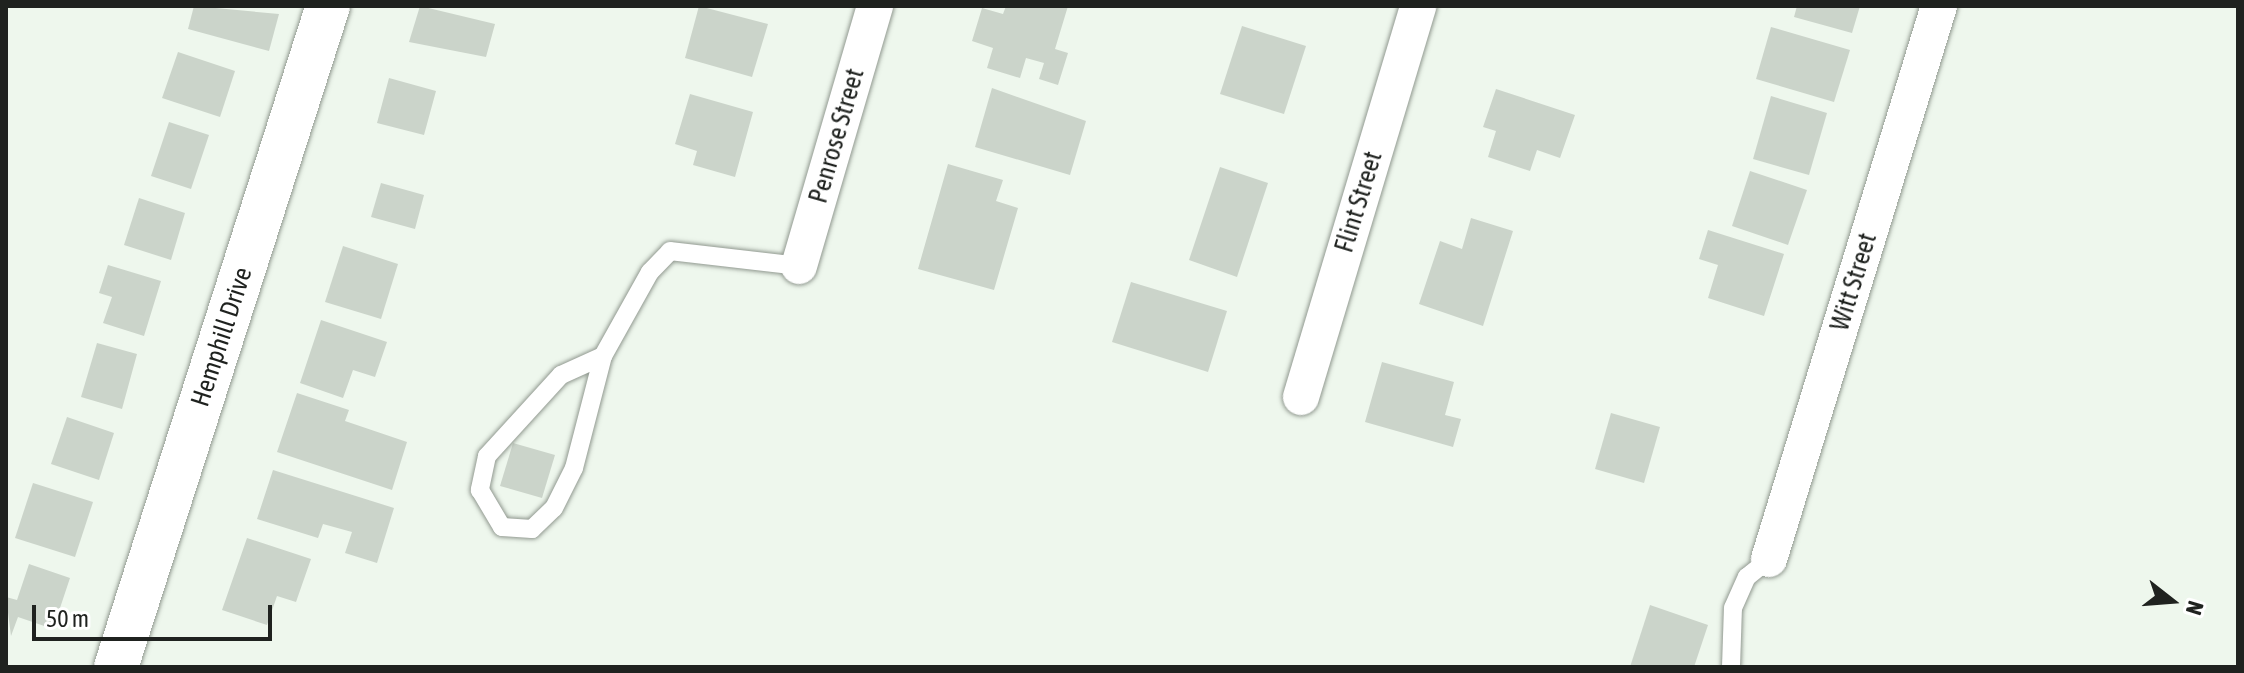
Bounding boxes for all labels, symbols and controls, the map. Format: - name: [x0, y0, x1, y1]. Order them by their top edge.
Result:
- street label: Penrose Street: [803, 65, 871, 207]
- street label: Flint Street: [1329, 148, 1389, 256]
- street label: Witt Street: [1824, 229, 1884, 335]
- street label: Hemphill Drive: [185, 264, 259, 410]
- north arrow: [2132, 561, 2212, 641]
- scale bar: [36, 589, 276, 639]
- text: N: [2181, 598, 2209, 618]
- text: 50 m: [46, 605, 89, 632]

